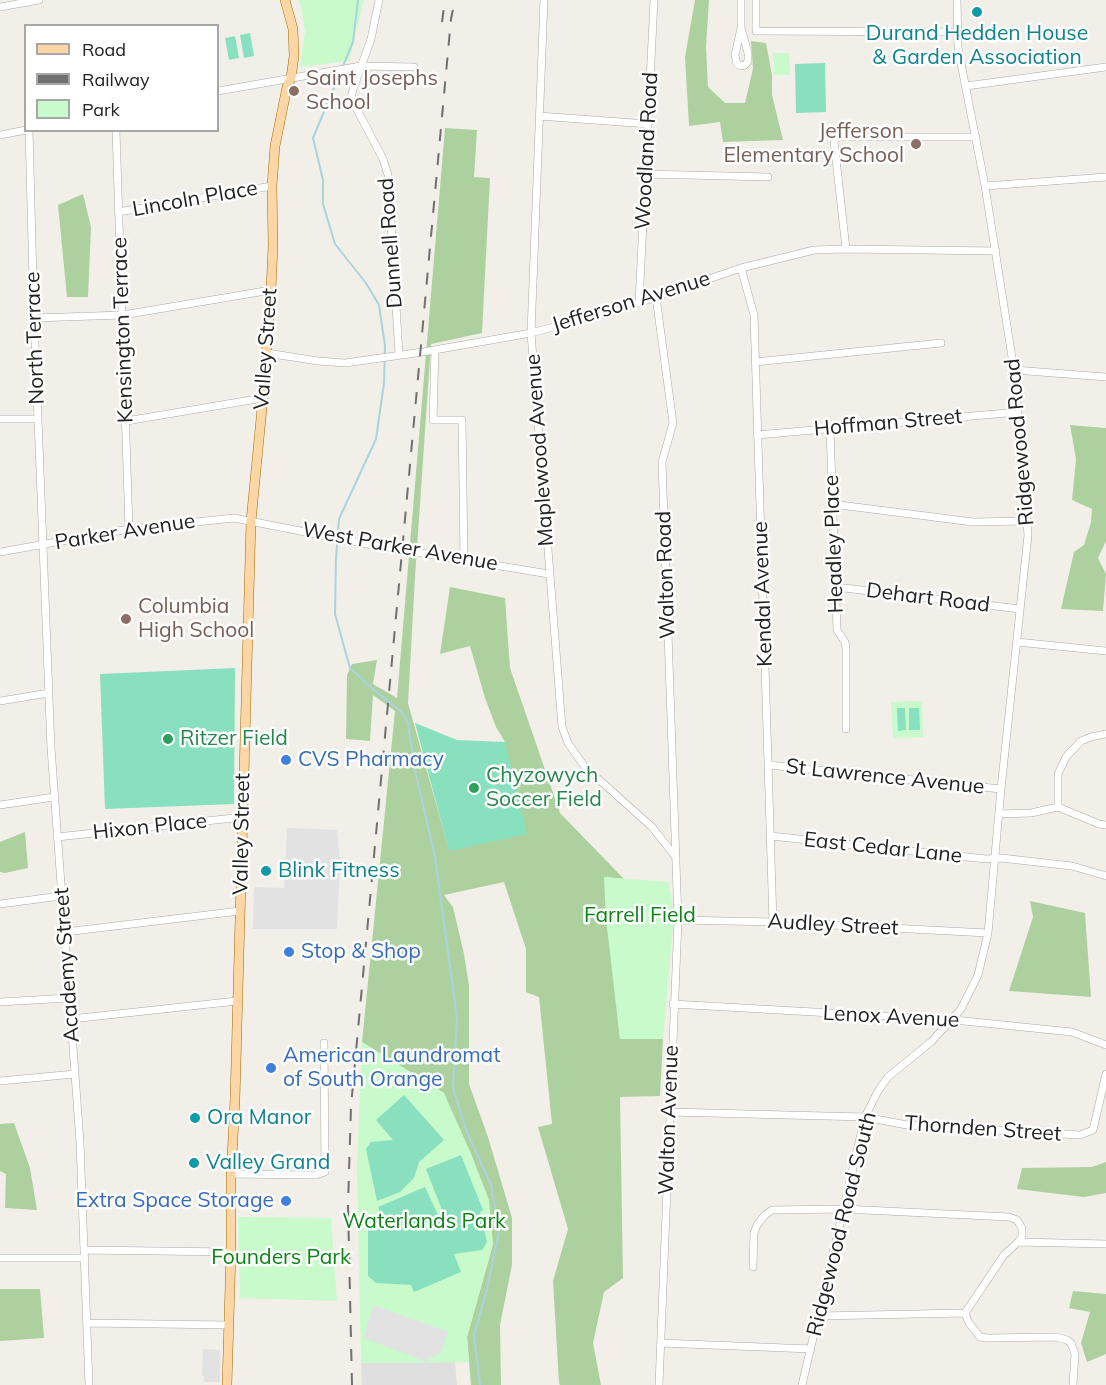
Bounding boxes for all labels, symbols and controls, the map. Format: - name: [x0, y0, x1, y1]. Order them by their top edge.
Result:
- marker: Durand Hedden House & Garden Association: [970, 5, 984, 19]
- place label: Durand Hedden House & Garden Association: [866, 21, 1088, 71]
- legend: [24, 24, 219, 132]
- text: Road: [82, 38, 126, 61]
- place label: Saint Josephs School: [306, 66, 438, 116]
- text: Railway: [82, 68, 150, 91]
- street label: Woodland Road: [630, 71, 664, 231]
- marker: Saint Josephs School: [287, 84, 301, 98]
- text: Park: [82, 98, 120, 121]
- place label: Jefferson Elementary School: [723, 119, 904, 169]
- marker: Jefferson Elementary School: [909, 137, 923, 151]
- street label: Lincoln Place: [130, 176, 260, 222]
- street label: Dunnell Road: [374, 177, 408, 309]
- street label: Kensington Terrace: [107, 237, 139, 423]
- street label: Jefferson Avenue: [549, 266, 713, 338]
- street label: North Terrace: [20, 271, 50, 405]
- street label: Valley Street: [249, 287, 283, 411]
- street label: Maplewood Avenue: [521, 353, 559, 547]
- street label: Ridgewood Road: [1000, 357, 1040, 527]
- street label: Hoffman Street: [813, 404, 963, 442]
- street label: Headley Place: [819, 474, 849, 614]
- street label: Parker Avenue: [53, 508, 197, 556]
- street label: Walton Road: [651, 510, 681, 640]
- street label: West Parker Avenue: [300, 517, 500, 577]
- street label: Kendal Avenue: [748, 521, 778, 667]
- street label: Dehart Road: [865, 578, 991, 618]
- place label: Columbia High School: [138, 594, 254, 644]
- marker: Columbia High School: [119, 612, 133, 626]
- place label: Ritzer Field: [180, 726, 288, 752]
- marker: Ritzer Field: [161, 732, 175, 746]
- place label: CVS Pharmacy: [298, 747, 444, 773]
- marker: CVS Pharmacy: [279, 753, 293, 767]
- street label: St Lawrence Avenue: [784, 754, 986, 800]
- place label: Chyzowych Soccer Field: [486, 763, 602, 813]
- street label: Valley Street: [228, 773, 256, 895]
- marker: Chyzowych Soccer Field: [467, 781, 481, 795]
- street label: Hixon Place: [92, 808, 208, 846]
- street label: East Cedar Lane: [803, 827, 963, 869]
- place label: Blink Fitness: [278, 858, 400, 884]
- marker: Blink Fitness: [259, 864, 273, 878]
- street label: Academy Street: [49, 887, 85, 1043]
- park label: Farrell Field: [584, 903, 696, 929]
- street label: Audley Street: [767, 909, 899, 941]
- place label: Stop & Shop: [301, 939, 421, 965]
- marker: Stop & Shop: [282, 945, 296, 959]
- street label: Lenox Avenue: [822, 1001, 960, 1033]
- place label: American Laundromat of South Orange: [283, 1043, 501, 1093]
- street label: Walton Avenue: [654, 1045, 684, 1195]
- marker: American Laundromat of South Orange: [264, 1061, 278, 1075]
- place label: Ora Manor: [207, 1105, 311, 1131]
- street label: Ridgewood Road South: [802, 1109, 882, 1339]
- marker: Ora Manor: [188, 1111, 202, 1125]
- street label: Thornden Street: [904, 1111, 1062, 1147]
- place label: Valley Grand: [206, 1150, 330, 1176]
- marker: Valley Grand: [187, 1156, 201, 1170]
- place label: Extra Space Storage: [76, 1188, 274, 1214]
- marker: Extra Space Storage: [279, 1194, 293, 1208]
- park label: Waterlands Park: [342, 1209, 506, 1235]
- park label: Founders Park: [211, 1245, 351, 1271]

